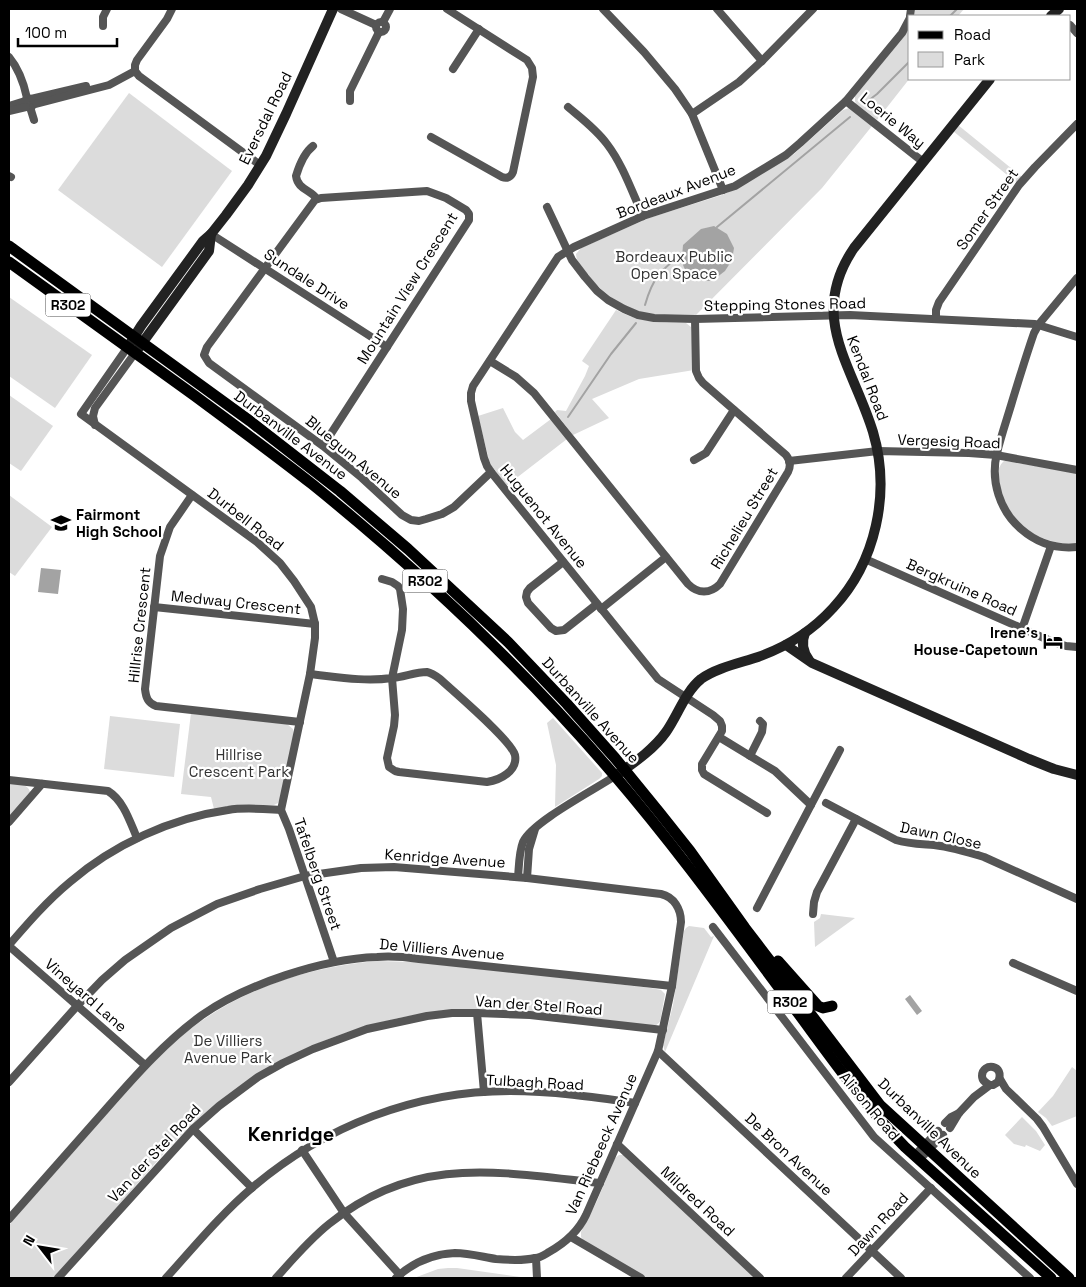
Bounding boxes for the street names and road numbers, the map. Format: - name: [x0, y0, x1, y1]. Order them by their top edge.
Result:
- street label: Eversdal Road: [234, 68, 296, 168]
- street label: Loerie Way: [856, 88, 930, 152]
- street label: Bordeaux Avenue: [614, 159, 738, 222]
- street label: Somer Street: [952, 164, 1022, 254]
- street label: Mountain View Crescent: [352, 208, 462, 367]
- street label: Sundale Drive: [261, 244, 353, 314]
- street label: Stepping Stones Road: [704, 293, 866, 315]
- road number: R302: [46, 294, 90, 316]
- street label: Kendal Road: [843, 333, 893, 423]
- street label: Durbanville Avenue: [231, 386, 351, 484]
- street label: Bluegum Avenue: [302, 411, 406, 503]
- street label: Vergesig Road: [897, 430, 1001, 452]
- street label: Huguenot Avenue: [496, 460, 592, 572]
- street label: Richelieu Street: [706, 464, 782, 572]
- street label: Durbell Road: [204, 483, 288, 555]
- street label: Bergkruine Road: [904, 554, 1020, 620]
- street label: Hillrise Crescent: [123, 566, 155, 684]
- road number: R302: [402, 570, 448, 592]
- street label: Medway Crescent: [170, 586, 302, 618]
- street label: Durbanville Avenue: [538, 653, 644, 767]
- street label: Tafelberg Street: [290, 815, 346, 933]
- street label: Dawn Close: [899, 817, 984, 853]
- street label: Kenridge Avenue: [384, 844, 506, 872]
- street label: De Villiers Avenue: [379, 934, 505, 964]
- street label: Vineyard Lane: [41, 954, 131, 1036]
- road number: R302: [768, 990, 812, 1014]
- street label: Van der Stel Road: [475, 991, 603, 1019]
- street label: Alison Road: [836, 1068, 904, 1144]
- street label: Tulbagh Road: [486, 1070, 584, 1094]
- street label: Van Riebeeck Avenue: [561, 1070, 641, 1218]
- street label: Durbanville Avenue: [874, 1074, 986, 1182]
- street label: Van der Stel Road: [104, 1100, 204, 1206]
- street label: De Bron Avenue: [741, 1108, 837, 1200]
- street label: Mildred Road: [657, 1162, 739, 1240]
- street label: Dawn Road: [844, 1188, 912, 1260]

